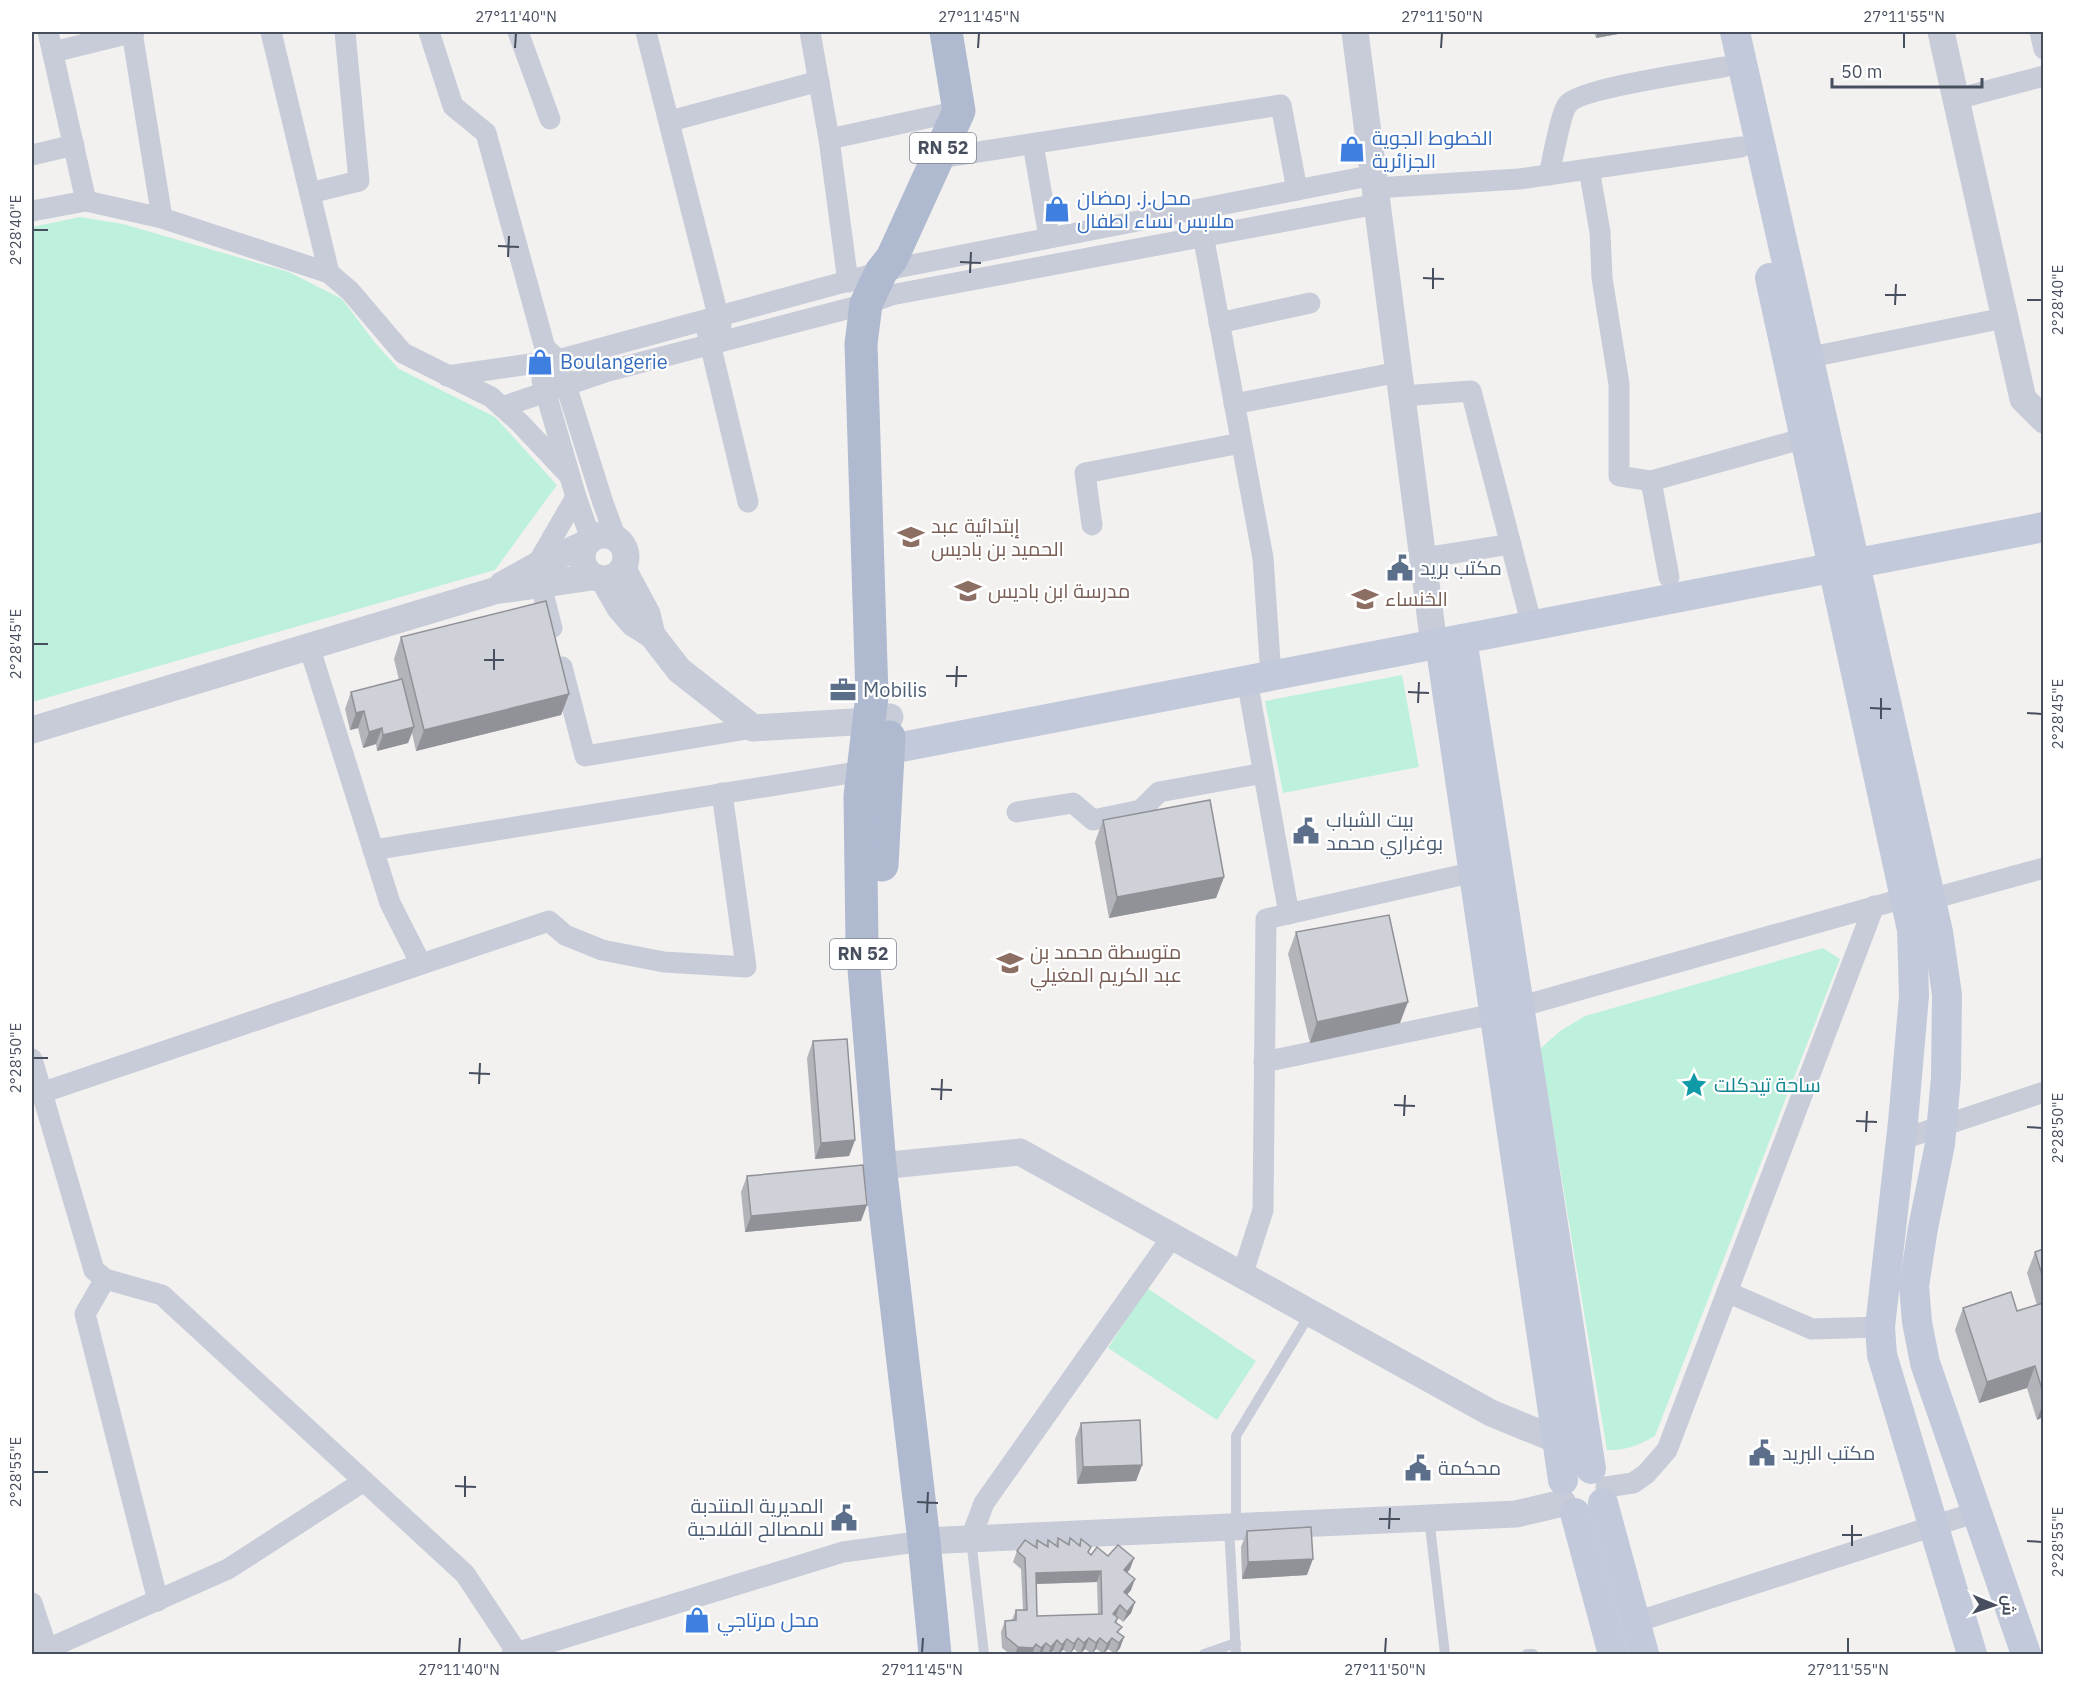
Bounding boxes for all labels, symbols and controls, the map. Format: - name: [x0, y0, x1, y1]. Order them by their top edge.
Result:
- text: 27°11'40"N: [475, 7, 557, 26]
- text: 27°11'45"N: [938, 7, 1020, 26]
- text: 27°11'50"N: [1401, 7, 1483, 26]
- text: 27°11'55"N: [1863, 7, 1945, 26]
- scale bar: [1832, 51, 1982, 89]
- text: 50 m: [1841, 60, 1883, 83]
- place label: الخطوط الجوية الجزائرية: [1372, 124, 1493, 174]
- road number: RN 52: [910, 133, 976, 163]
- shop icon: الخطوط الجوية الجزائرية: [1337, 134, 1367, 164]
- place label: محل.ز. رمضان ملابس نساء اطفال: [1077, 184, 1235, 234]
- shop icon: محل.ز. رمضان ملابس نساء اطفال: [1042, 194, 1072, 224]
- text: 2°28'40"E: [6, 195, 25, 265]
- text: 2°28'40"E: [2048, 265, 2067, 335]
- shop icon: Boulangerie: [525, 347, 555, 377]
- place label: Boulangerie: [560, 348, 668, 375]
- place label: إبتدائية عبد الحميد بن باديس: [931, 512, 1064, 562]
- school or university icon: إبتدائية عبد الحميد بن باديس: [896, 522, 926, 552]
- public building icon: مكتب بريد: [1385, 553, 1415, 583]
- place label: مكتب بريد: [1420, 554, 1502, 581]
- school or university icon: مدرسة ابن باديس: [953, 576, 983, 606]
- place label: مدرسة ابن باديس: [988, 577, 1130, 604]
- school or university icon: الخنساء: [1350, 584, 1380, 614]
- place label: الخنساء: [1385, 585, 1448, 612]
- text: 2°28'45"E: [6, 609, 25, 679]
- office icon: Mobilis: [828, 675, 858, 705]
- place label: Mobilis: [863, 676, 927, 703]
- text: 2°28'45"E: [2048, 679, 2067, 749]
- place label: بيت الشباب بوغراري محمد: [1326, 806, 1443, 859]
- public building icon: بيت الشباب بوغراري محمد: [1291, 816, 1321, 846]
- place label: متوسطة محمد بن عبد الكريم المغيلي: [1030, 938, 1182, 991]
- road number: RN 52: [830, 939, 896, 969]
- school or university icon: متوسطة محمد بن عبد الكريم المغيلي: [995, 948, 1025, 978]
- text: 2°28'50"E: [6, 1023, 25, 1093]
- place icon: ساحة تيدكلت: [1679, 1070, 1709, 1100]
- place label: ساحة تيدكلت: [1714, 1071, 1821, 1098]
- text: 2°28'50"E: [2048, 1093, 2067, 1163]
- text: 2°28'55"E: [6, 1437, 25, 1507]
- public building icon: مكتب البريد: [1747, 1438, 1777, 1468]
- place label: مكتب البريد: [1782, 1439, 1875, 1466]
- public building icon: محكمة: [1403, 1453, 1433, 1483]
- place label: محكمة: [1438, 1454, 1501, 1481]
- place label: المديرية المنتدبة للمصالح الفلاحية: [688, 1492, 824, 1543]
- public building icon: المديرية المنتدبة للمصالح الفلاحية: [829, 1503, 859, 1533]
- text: 2°28'55"E: [2048, 1507, 2067, 1577]
- north arrow: [1964, 1575, 2024, 1635]
- text: ش: [1999, 1595, 2019, 1616]
- shop icon: محل مرتاجي: [682, 1605, 712, 1635]
- place label: محل مرتاجي: [717, 1606, 819, 1636]
- text: 27°11'40"N: [418, 1660, 500, 1679]
- text: 27°11'45"N: [881, 1660, 963, 1679]
- text: 27°11'50"N: [1344, 1660, 1426, 1679]
- text: 27°11'55"N: [1807, 1660, 1889, 1679]

